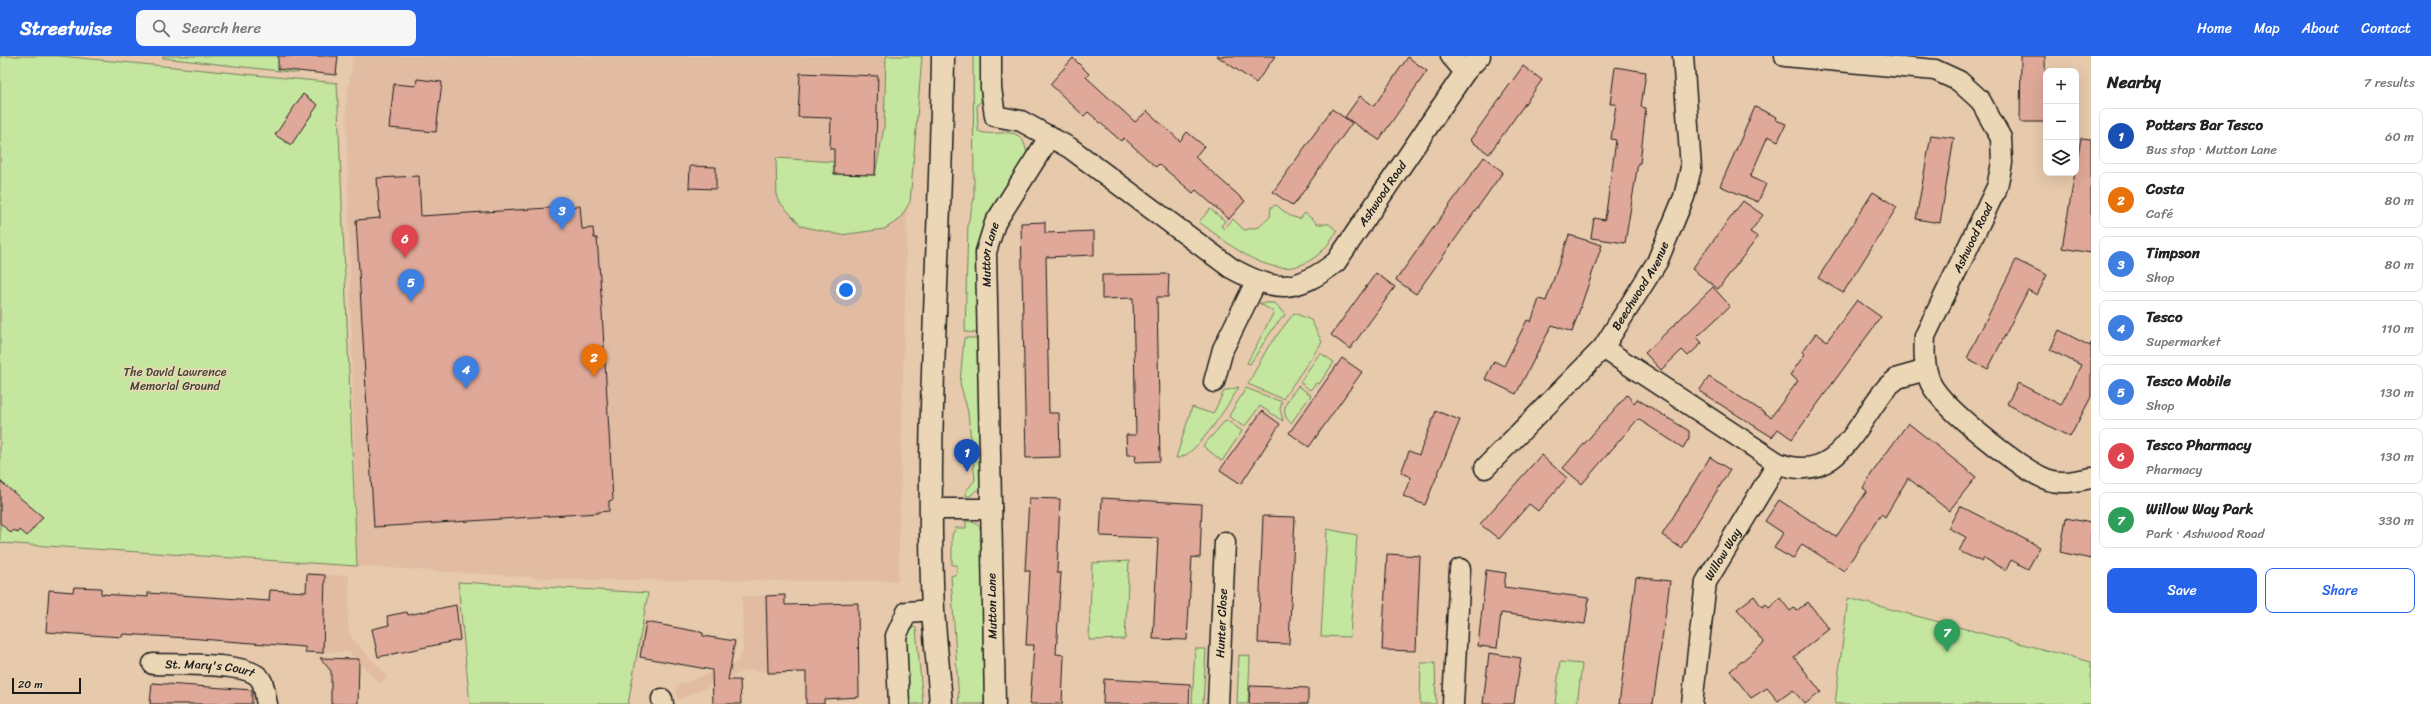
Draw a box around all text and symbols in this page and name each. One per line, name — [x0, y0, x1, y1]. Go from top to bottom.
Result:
search box — [136, 10, 416, 46]
text: Streetwise — [20, 12, 112, 45]
text: Search here — [182, 15, 261, 41]
text: Home — [2197, 16, 2232, 41]
text: Map — [2254, 16, 2280, 41]
text: About — [2302, 16, 2339, 41]
text: Contact — [2361, 16, 2411, 41]
icon: search — [150, 17, 172, 39]
text: Nearby — [2107, 67, 2161, 97]
map controls — [2043, 68, 2079, 176]
button: + — [2043, 68, 2079, 104]
text: 7 results — [2364, 71, 2415, 94]
button: − — [2043, 104, 2079, 140]
text: Potters Bar Tesco — [2146, 112, 2263, 138]
text: 1 — [2118, 125, 2124, 148]
text: 60 m — [2385, 125, 2414, 148]
text: Bus stop · Mutton Lane — [2146, 138, 2277, 161]
button: layers — [2043, 140, 2079, 176]
street label: Ashwood Road — [1352, 156, 1413, 232]
text: Costa — [2146, 176, 2184, 202]
text: 2 — [2117, 189, 2125, 212]
text: 80 m — [2385, 189, 2414, 212]
pin: 3 — [549, 197, 575, 230]
street label: Ashwood Road — [1946, 199, 2000, 278]
text: Café — [2146, 202, 2173, 225]
street label: Mutton Lane — [975, 219, 1006, 287]
pin: 6 — [392, 225, 418, 258]
street label: Beechwood Avenue — [1606, 238, 1675, 335]
text: Timpson — [2146, 240, 2200, 266]
text: 3 — [2117, 253, 2125, 276]
text: 80 m — [2385, 253, 2414, 276]
text: Shop — [2146, 266, 2174, 289]
pin: 5 — [398, 269, 424, 302]
your location — [836, 280, 856, 300]
text: Tesco — [2146, 304, 2183, 330]
text: 4 — [2117, 317, 2125, 340]
text: 110 m — [2381, 317, 2414, 340]
text: Supermarket — [2146, 330, 2221, 353]
pin: 2 — [581, 344, 607, 377]
pin: 4 — [453, 356, 479, 389]
park label: The David Lawrence Memorial Ground — [123, 361, 227, 397]
text: Tesco Mobile — [2146, 368, 2231, 394]
text: 5 — [2117, 381, 2125, 404]
text: 130 m — [2380, 381, 2414, 404]
text: Shop — [2146, 394, 2174, 417]
text: Tesco Pharmacy — [2146, 432, 2251, 458]
pin: 1 — [954, 439, 980, 472]
text: 6 — [2117, 445, 2125, 468]
text: 130 m — [2380, 445, 2414, 468]
text: Pharmacy — [2146, 458, 2202, 481]
text: Willow Way Park — [2146, 496, 2253, 522]
text: 7 — [2117, 509, 2125, 532]
text: 330 m — [2378, 509, 2414, 532]
text: Park · Ashwood Road — [2146, 522, 2264, 545]
street label: Willow Way — [1698, 523, 1748, 585]
button: Save — [2107, 568, 2257, 613]
button: Share — [2265, 568, 2415, 613]
street label: Mutton Lane — [980, 573, 1004, 639]
street label: Hunter Close — [1209, 588, 1234, 658]
pin: 7 — [1934, 619, 1960, 652]
street label: St. Mary's Court — [165, 653, 260, 684]
text: 20 m — [18, 675, 43, 694]
scale bar — [12, 676, 81, 695]

